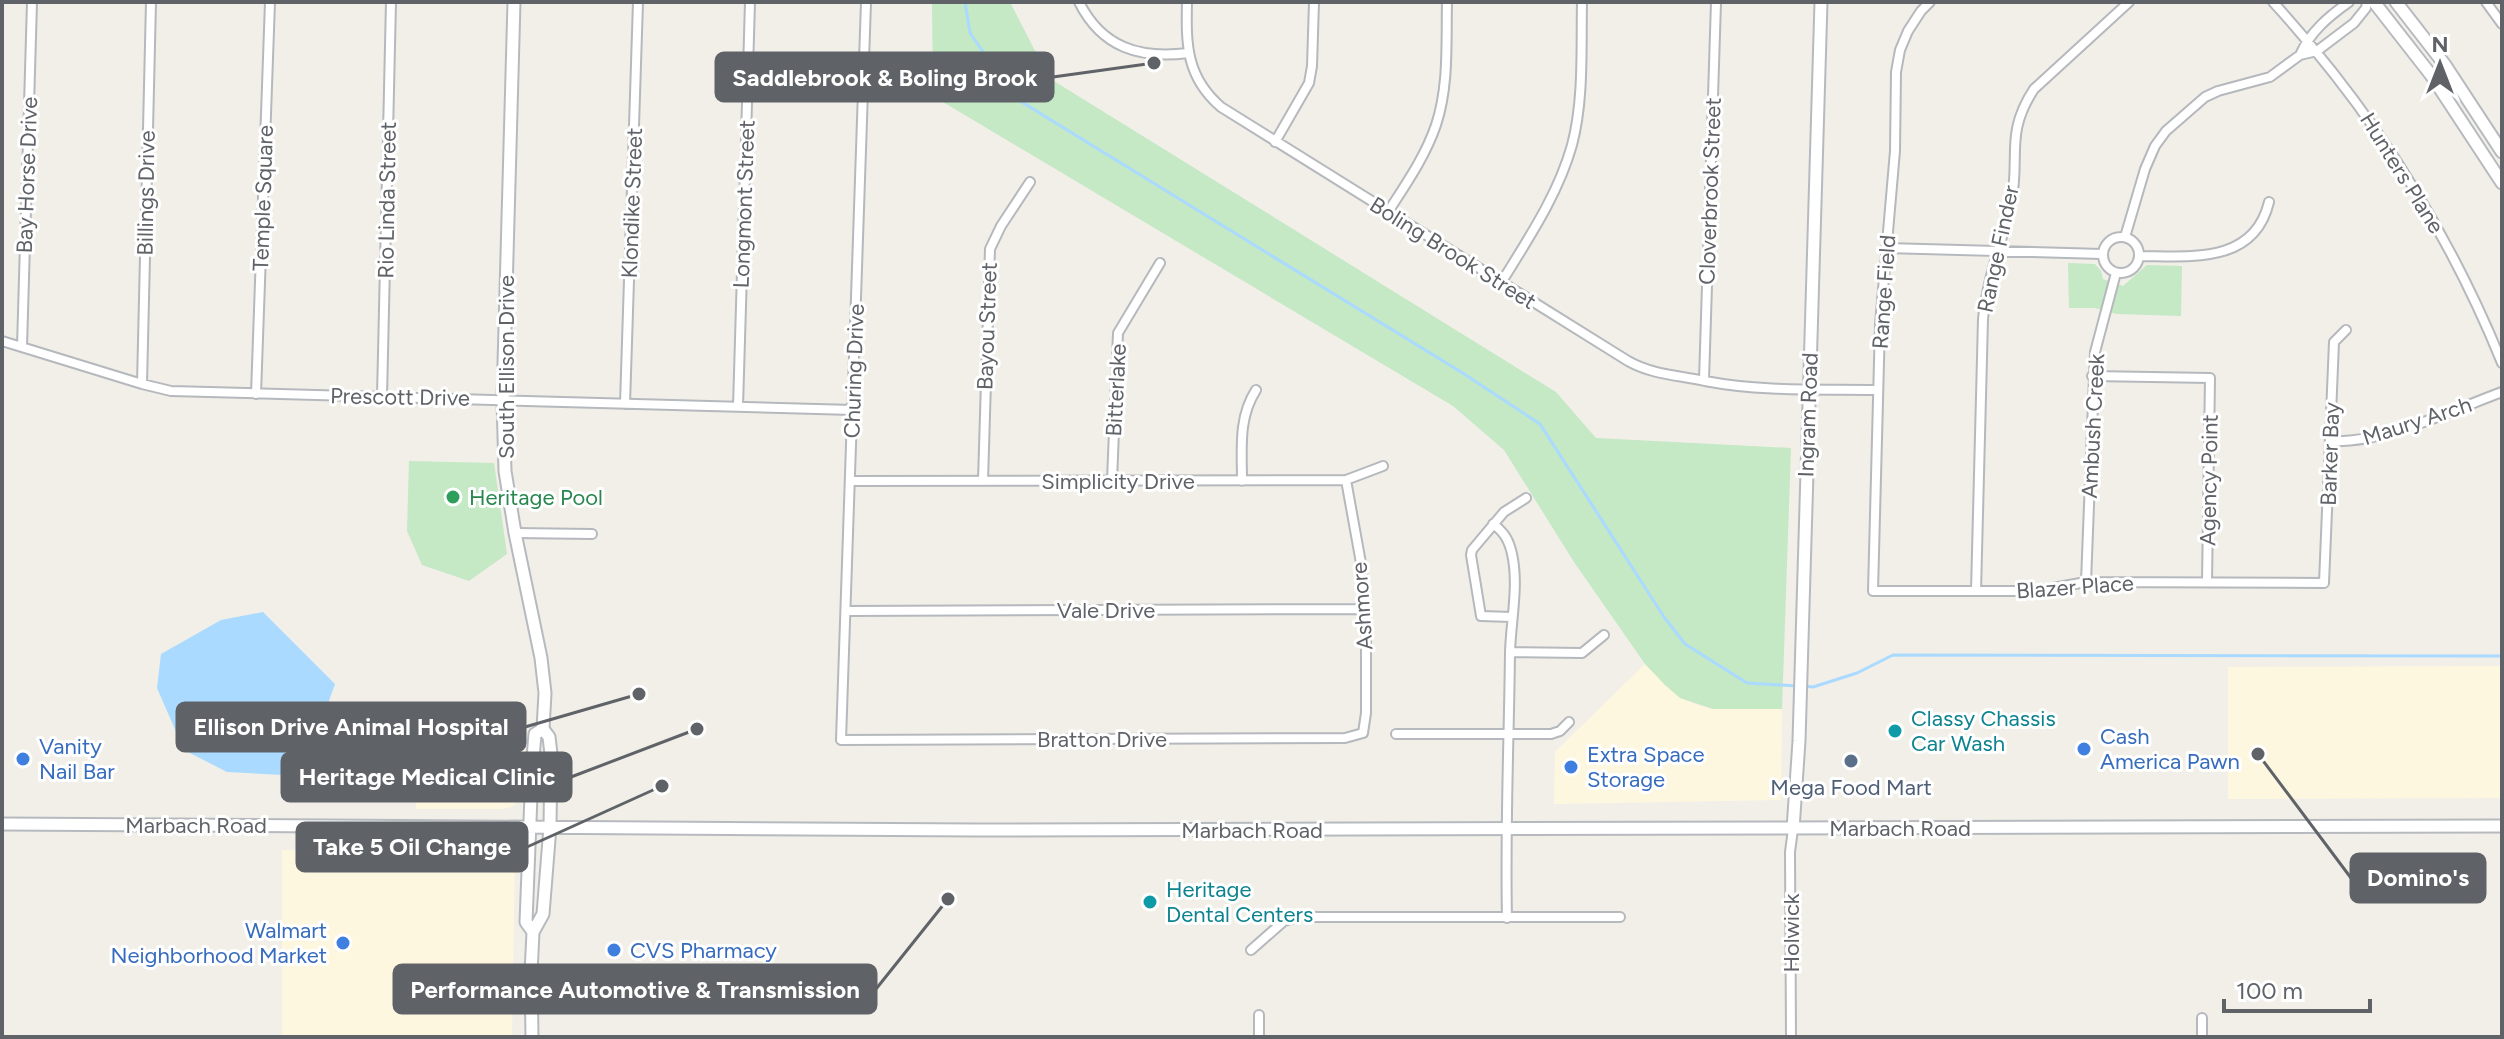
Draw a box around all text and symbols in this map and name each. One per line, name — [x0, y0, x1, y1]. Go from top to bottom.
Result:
north arrow — [2400, 24, 2480, 104]
text: N — [2431, 31, 2449, 58]
callout: Saddlebrook & Boling Brook — [716, 53, 1053, 101]
text: Saddlebrook & Boling Brook — [732, 63, 1038, 92]
street label: Bay Horse Drive — [11, 96, 43, 254]
street label: Cloverbrook Street — [1693, 97, 1727, 285]
street label: Hunters Plane — [2354, 108, 2450, 238]
street label: Longmont Street — [728, 119, 760, 289]
street label: Rio Linda Street — [372, 121, 402, 279]
street label: Temple Square — [247, 125, 279, 271]
street label: Klondike Street — [616, 127, 648, 279]
street label: Billings Drive — [131, 130, 161, 256]
street label: Range Finder — [1971, 182, 2025, 315]
street label: Boling Brook Street — [1365, 191, 1541, 315]
street label: Range Field — [1867, 234, 1901, 350]
street label: Bayou Street — [971, 262, 1003, 390]
street label: South Ellison Drive — [493, 275, 520, 459]
street label: Churing Drive — [838, 303, 870, 439]
street label: Bitterlake — [1100, 343, 1132, 437]
street label: Ingram Road — [1792, 352, 1824, 478]
street label: Ambush Creek — [2076, 353, 2110, 499]
street label: Prescott Drive — [330, 382, 470, 412]
street label: Maury Arch — [2359, 391, 2475, 451]
street label: Barker Bay — [2315, 401, 2345, 506]
street label: Agency Point — [2194, 414, 2224, 546]
street label: Simplicity Drive — [1041, 468, 1195, 495]
place label: Heritage Pool — [469, 484, 603, 511]
marker: Heritage Pool — [444, 488, 462, 506]
street label: Ashmore — [1345, 561, 1379, 651]
street label: Blazer Place — [2015, 569, 2135, 605]
street label: Vale Drive — [1057, 597, 1155, 624]
callout: Ellison Drive Animal Hospital — [177, 703, 525, 751]
place label: Classy Chassis Car Wash — [1911, 705, 2056, 757]
text: Ellison Drive Animal Hospital — [193, 712, 509, 741]
marker: Classy Chassis Car Wash — [1886, 722, 1904, 740]
place label: Cash America Pawn — [2100, 723, 2240, 775]
street label: Bratton Drive — [1037, 726, 1167, 753]
place label: Vanity Nail Bar — [39, 733, 115, 785]
marker: Cash America Pawn — [2075, 740, 2093, 758]
place label: Extra Space Storage — [1587, 741, 1705, 793]
marker: Vanity Nail Bar — [14, 750, 32, 768]
marker: Mega Food Mart — [1842, 752, 1860, 770]
callout: Heritage Medical Clinic — [282, 753, 571, 801]
marker: Extra Space Storage — [1562, 758, 1580, 776]
text: Heritage Medical Clinic — [299, 762, 555, 791]
place label: Mega Food Mart — [1770, 774, 1932, 801]
street label: Marbach Road — [125, 812, 267, 839]
street label: Marbach Road — [1829, 815, 1971, 842]
street label: Marbach Road — [1181, 817, 1323, 844]
callout: Take 5 Oil Change — [297, 823, 527, 871]
text: Take 5 Oil Change — [313, 832, 511, 861]
callout: Domino's — [2351, 854, 2485, 902]
text: Domino's — [2367, 863, 2469, 892]
place label: Heritage Dental Centers — [1166, 876, 1313, 928]
marker: Heritage Dental Centers — [1141, 893, 1159, 911]
street label: Holwick — [1778, 893, 1805, 973]
place label: Walmart Neighborhood Market — [110, 917, 327, 969]
marker: Walmart Neighborhood Market — [334, 934, 352, 952]
place label: CVS Pharmacy — [630, 937, 777, 964]
marker: CVS Pharmacy — [605, 941, 623, 959]
scale bar — [2224, 963, 2370, 1013]
callout: Performance Automotive & Transmission — [394, 965, 876, 1013]
text: Performance Automotive & Transmission — [410, 975, 860, 1004]
text: 100 m — [2236, 976, 2303, 1005]

